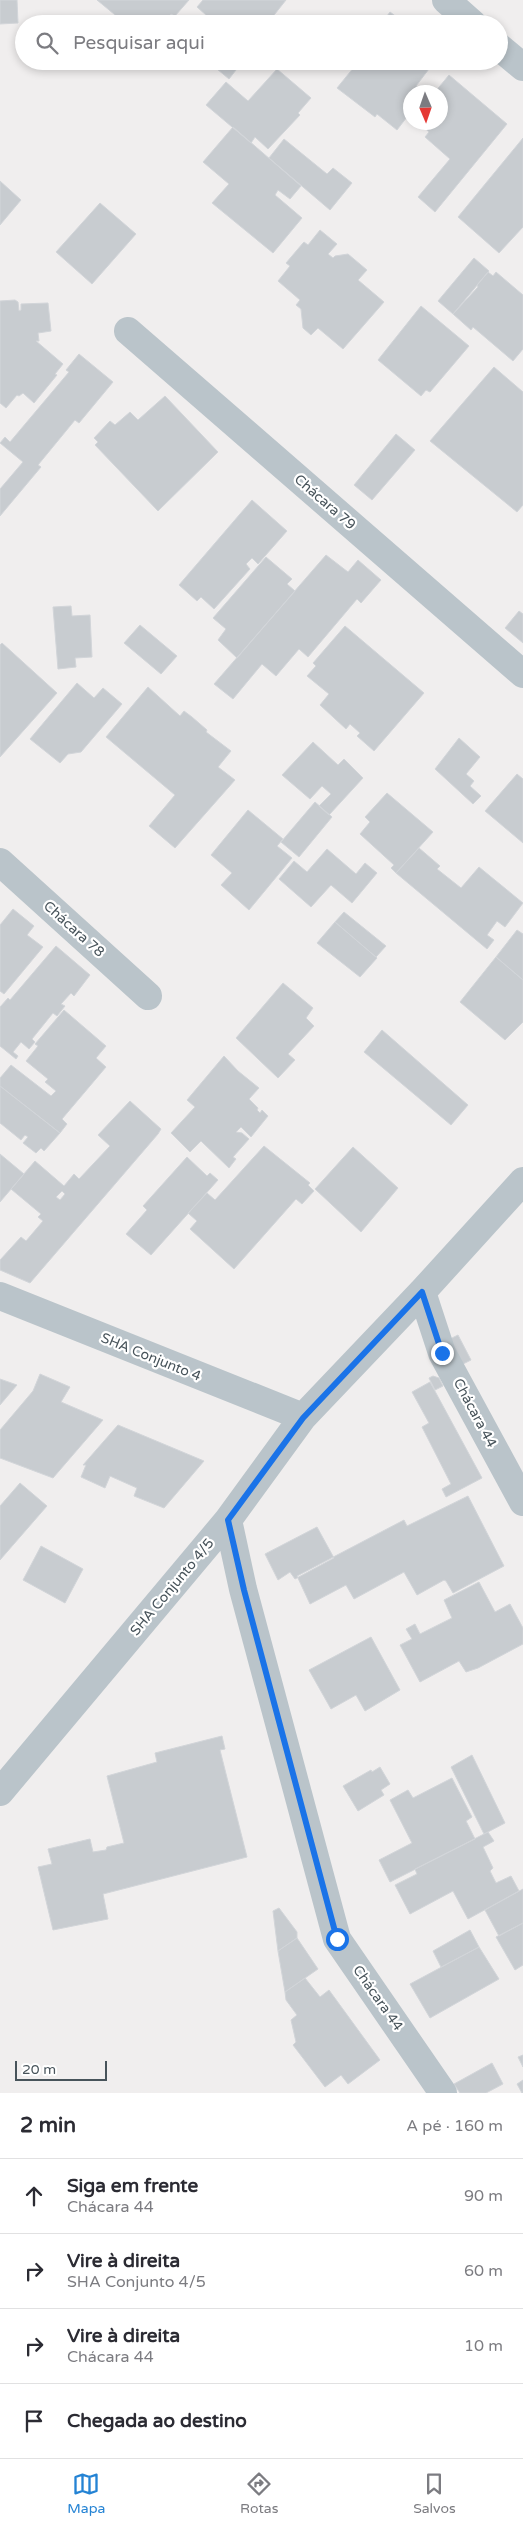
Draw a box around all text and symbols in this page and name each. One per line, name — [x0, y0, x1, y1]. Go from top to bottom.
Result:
search box — [15, 15, 508, 70]
icon: search — [33, 29, 61, 57]
text: Pesquisar aqui — [73, 32, 205, 54]
north arrow — [403, 85, 448, 130]
street label: Chácara 79 — [291, 471, 359, 533]
street label: Chácara 78 — [40, 897, 108, 961]
street label: SHA Conjunto 4 — [98, 1329, 204, 1385]
route end — [431, 1342, 454, 1365]
street label: Chácara 44 — [450, 1375, 500, 1451]
street label: SHA Conjunto 4/5 — [126, 1535, 218, 1639]
route start — [326, 1928, 349, 1951]
street label: Chácara 44 — [349, 1962, 407, 2034]
scale bar — [15, 2058, 108, 2081]
text: 20 m — [22, 2061, 56, 2078]
text: 2 min — [20, 2113, 76, 2138]
text: A pé · 160 m — [406, 2116, 503, 2136]
text: Siga em frente — [67, 2175, 198, 2197]
icon: ahead — [20, 2182, 48, 2210]
text: 90 m — [464, 2186, 503, 2206]
text: Chácara 44 — [67, 2197, 154, 2217]
text: Vire à direita — [67, 2250, 180, 2272]
icon: right — [20, 2257, 48, 2285]
text: 60 m — [464, 2261, 503, 2281]
text: SHA Conjunto 4/5 — [67, 2272, 206, 2292]
text: Vire à direita — [67, 2325, 180, 2347]
icon: right — [20, 2332, 48, 2360]
text: 10 m — [464, 2336, 503, 2356]
text: Chácara 44 — [67, 2347, 154, 2367]
icon: arrive — [20, 2407, 48, 2435]
text: Chegada ao destino — [67, 2410, 247, 2432]
tab: Mapa — [67, 2470, 105, 2517]
tab: Rotas — [240, 2470, 278, 2517]
tab: Salvos — [413, 2470, 456, 2517]

